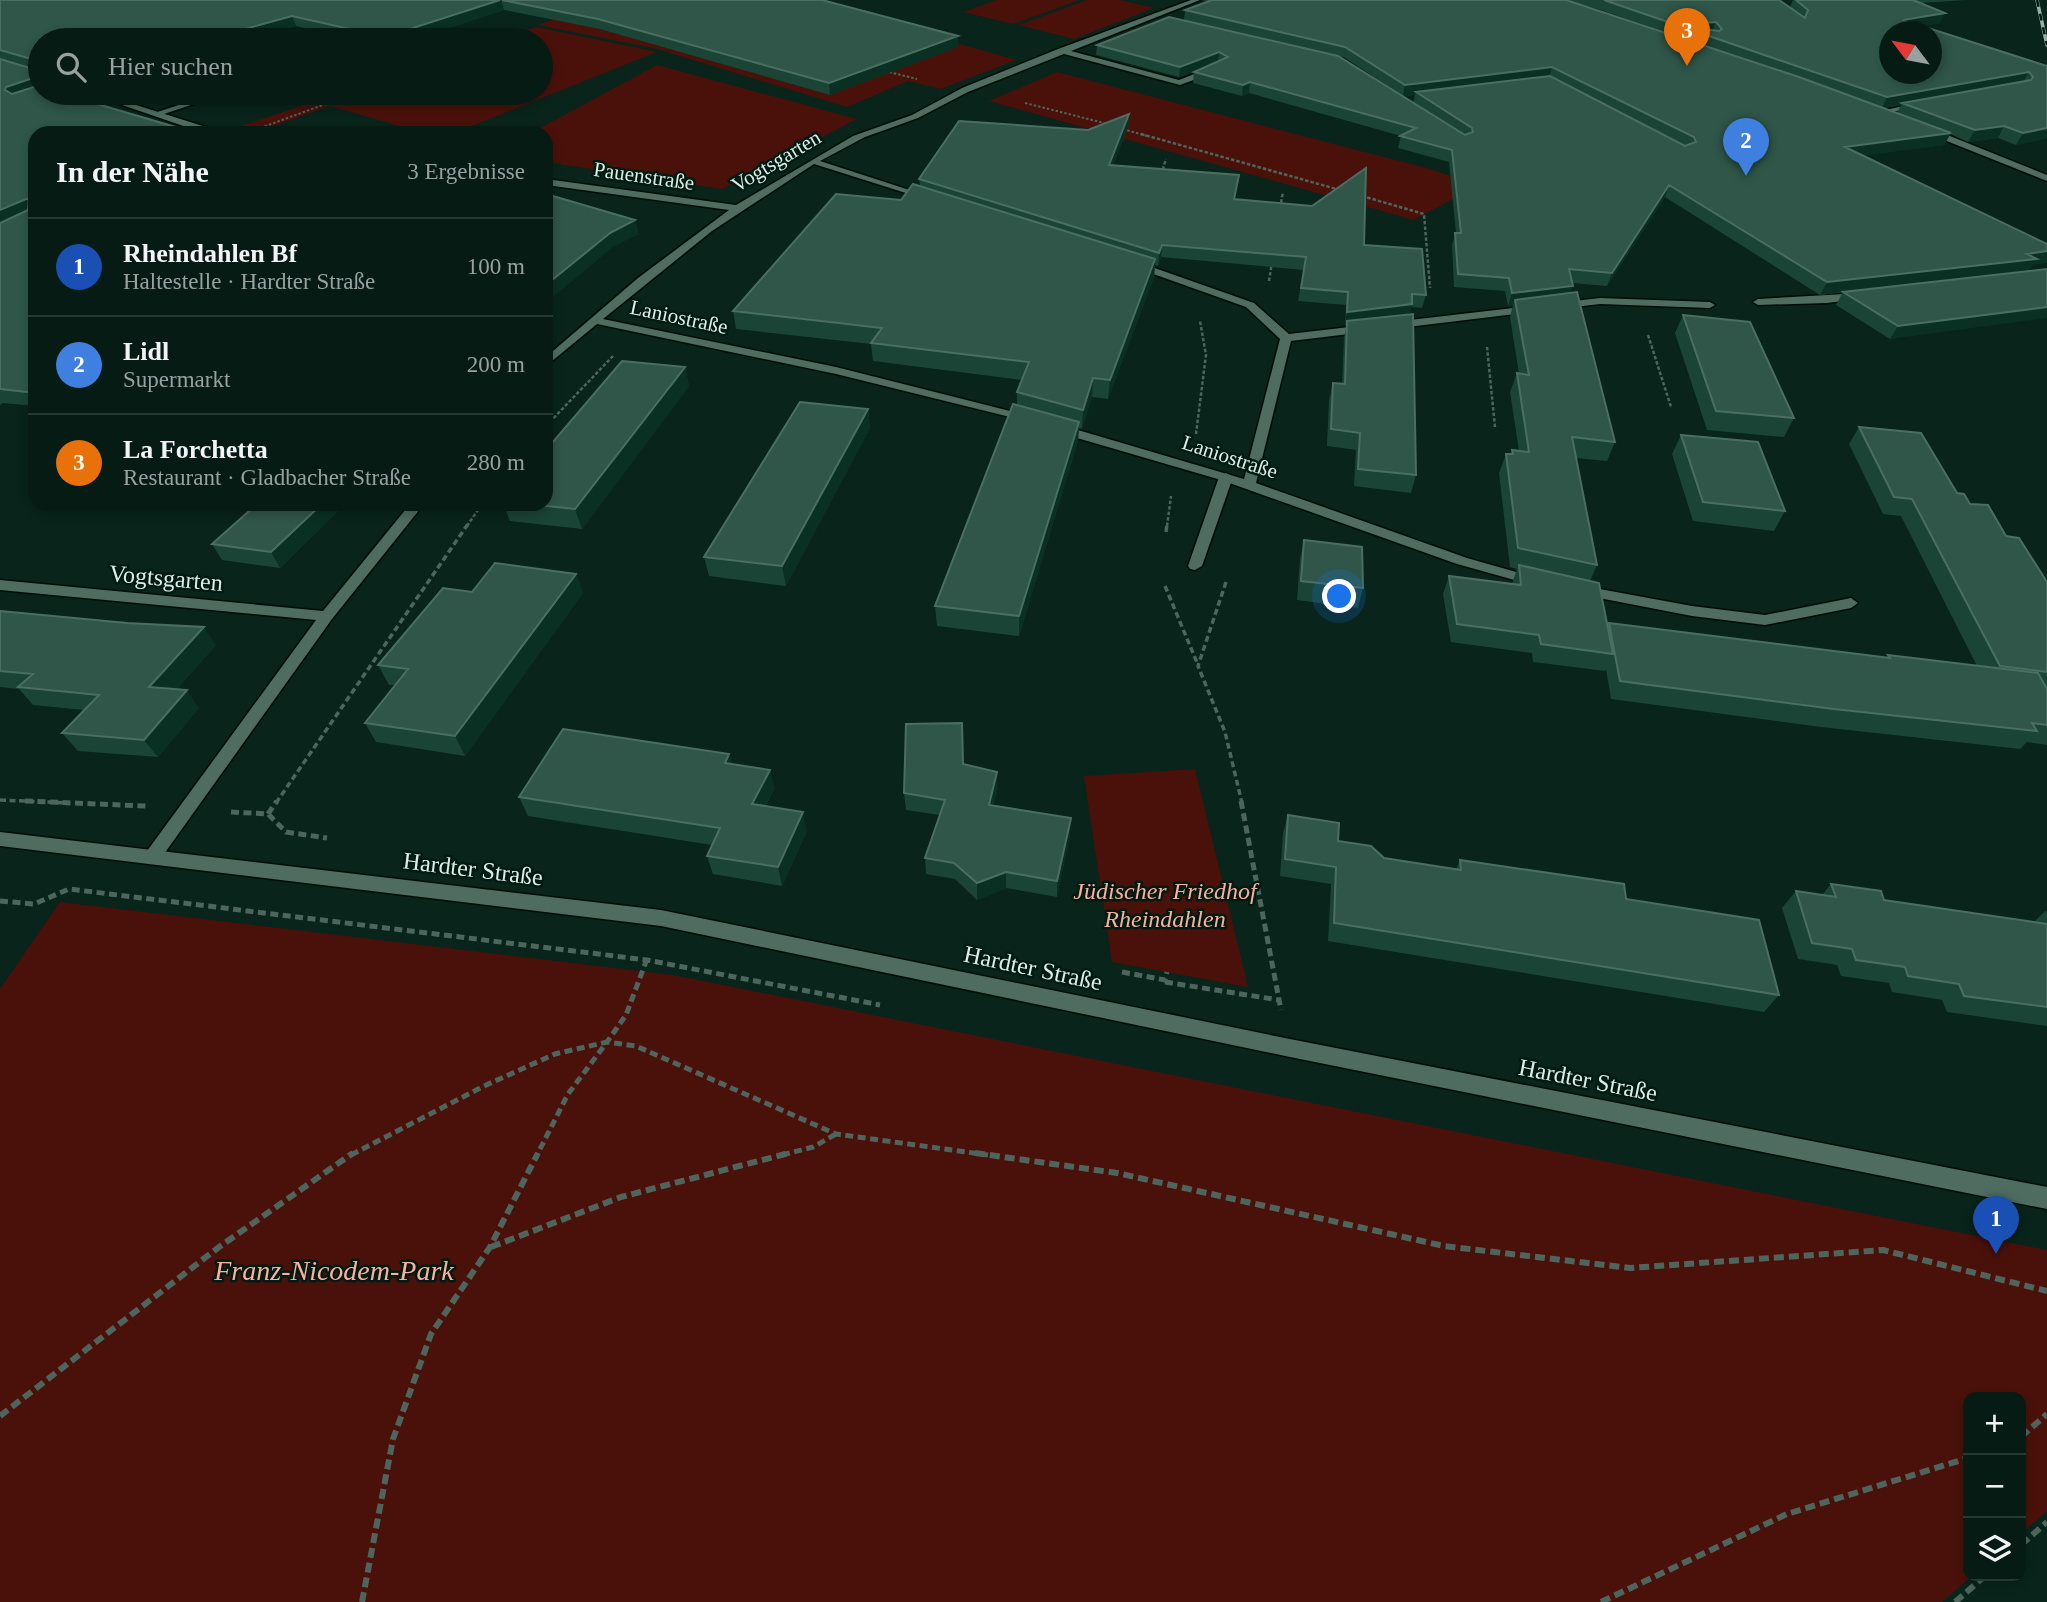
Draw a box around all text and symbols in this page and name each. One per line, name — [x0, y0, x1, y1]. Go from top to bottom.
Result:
pin: 3 — [1664, 8, 1710, 66]
north arrow — [1879, 21, 1942, 84]
search box — [28, 28, 553, 105]
icon: search — [52, 48, 90, 86]
text: Hier suchen — [108, 52, 233, 81]
pin: 2 — [1723, 118, 1769, 176]
street label: Vogtsgarten — [727, 125, 825, 197]
text: In der Nähe — [56, 155, 209, 188]
street label: Pauenstraße — [592, 157, 696, 195]
text: 3 Ergebnisse — [407, 159, 525, 184]
text: Rheindahlen Bf — [123, 239, 297, 268]
text: 1 — [73, 254, 85, 279]
text: 100 m — [467, 254, 525, 279]
text: Haltestelle · Hardter Straße — [123, 269, 375, 294]
street label: Laniostraße — [628, 295, 730, 339]
text: Lidl — [123, 337, 169, 366]
text: 2 — [73, 352, 85, 377]
text: 200 m — [467, 352, 525, 377]
text: Supermarkt — [123, 367, 230, 392]
street label: Laniostraße — [1179, 430, 1281, 484]
text: La Forchetta — [123, 435, 268, 464]
text: 3 — [73, 450, 85, 475]
text: 280 m — [467, 450, 525, 475]
text: Restaurant · Gladbacher Straße — [123, 465, 411, 490]
street label: Vogtsgarten — [108, 560, 224, 596]
your location — [1322, 579, 1356, 613]
street label: Hardter Straße — [402, 848, 544, 890]
park label: Jüdischer Friedhof Rheindahlen — [1073, 878, 1260, 932]
street label: Hardter Straße — [962, 941, 1104, 995]
street label: Hardter Straße — [1517, 1054, 1659, 1106]
pin: 1 — [1973, 1196, 2019, 1254]
park label: Franz-Nicodem-Park — [213, 1255, 454, 1286]
map controls — [1963, 1392, 2026, 1581]
button: + — [1963, 1392, 2026, 1455]
button: − — [1963, 1455, 2026, 1518]
button: layers — [1963, 1518, 2026, 1581]

